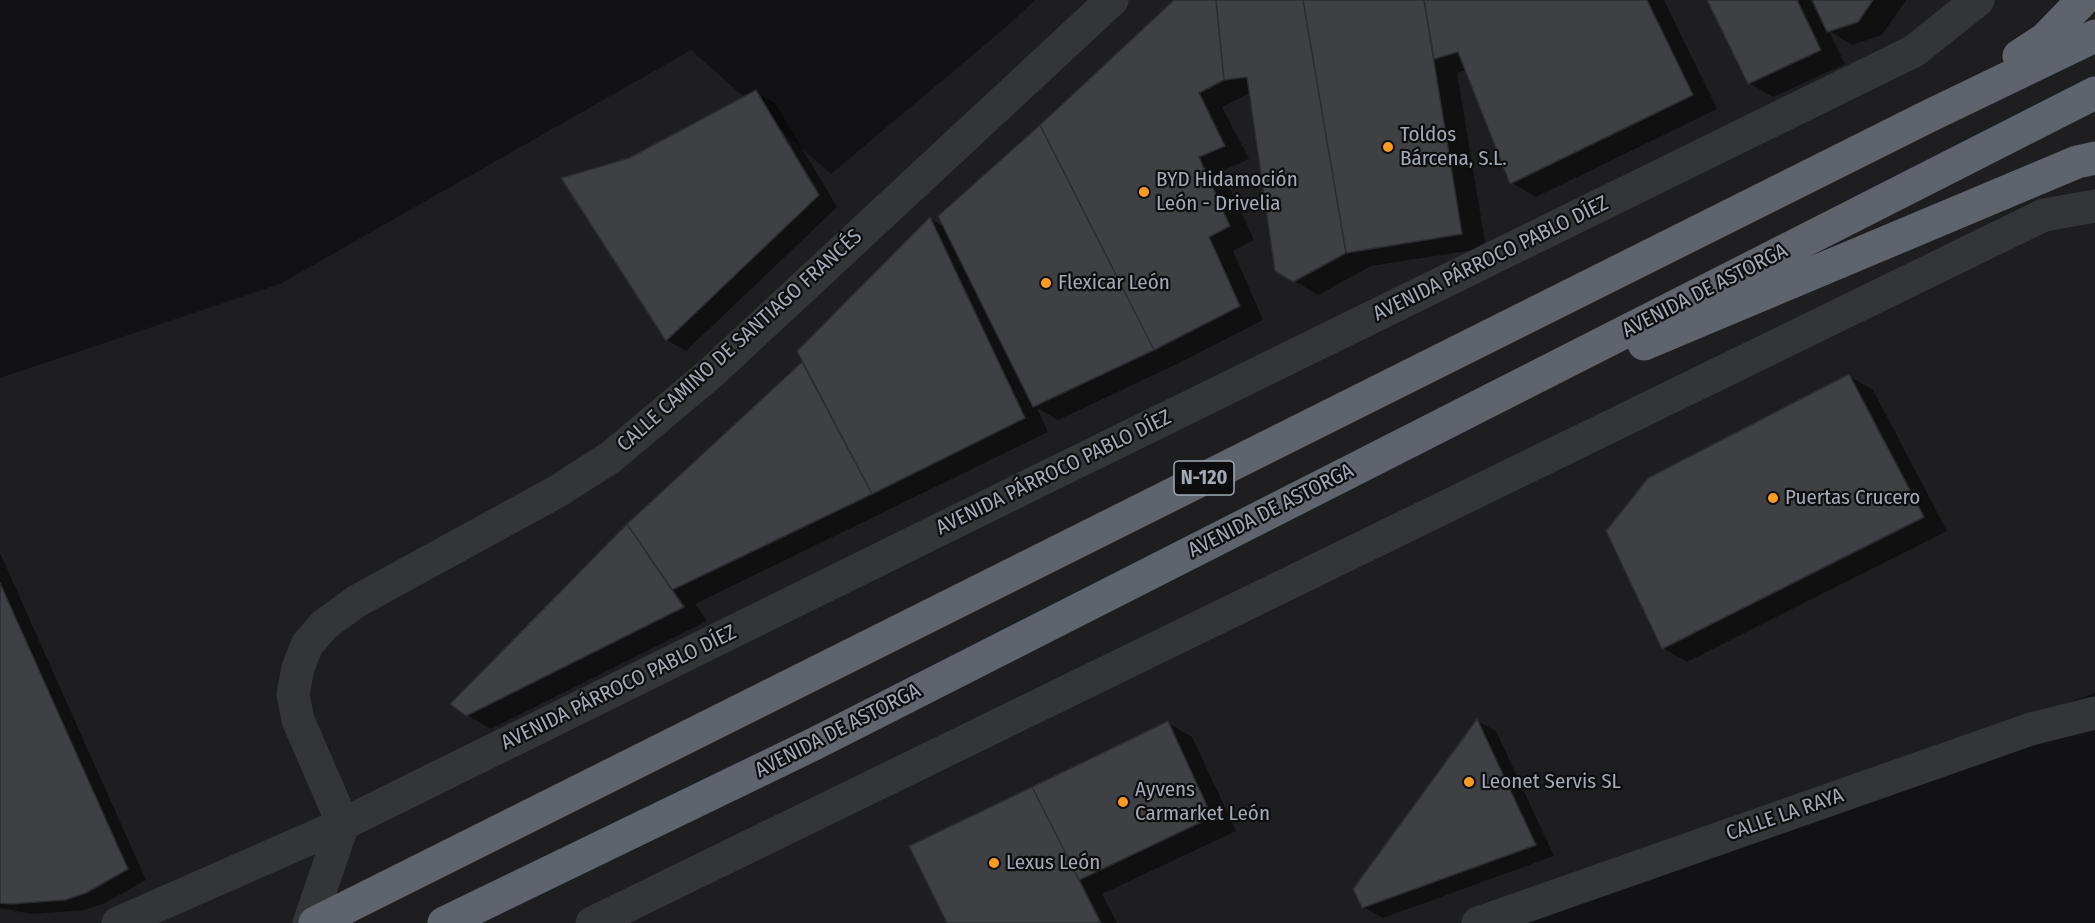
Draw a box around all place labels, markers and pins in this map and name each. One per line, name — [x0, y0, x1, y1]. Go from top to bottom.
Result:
place label: Toldos Bárcena, S.L. — [1400, 122, 1507, 172]
marker: Toldos Bárcena, S.L. — [1381, 140, 1395, 154]
place label: BYD Hidamoción León - Drivelia — [1156, 167, 1298, 217]
marker: BYD Hidamoción León - Drivelia — [1137, 185, 1151, 199]
place label: Flexicar León — [1058, 270, 1170, 296]
marker: Flexicar León — [1039, 276, 1053, 290]
place label: Puertas Crucero — [1785, 485, 1920, 511]
marker: Puertas Crucero — [1766, 491, 1780, 505]
place label: Leonet Servis SL — [1481, 769, 1621, 795]
marker: Leonet Servis SL — [1462, 775, 1476, 789]
place label: Ayvens Carmarket León — [1135, 777, 1270, 827]
marker: Ayvens Carmarket León — [1116, 795, 1130, 809]
place label: Lexus León — [1006, 850, 1100, 876]
marker: Lexus León — [987, 856, 1001, 870]

